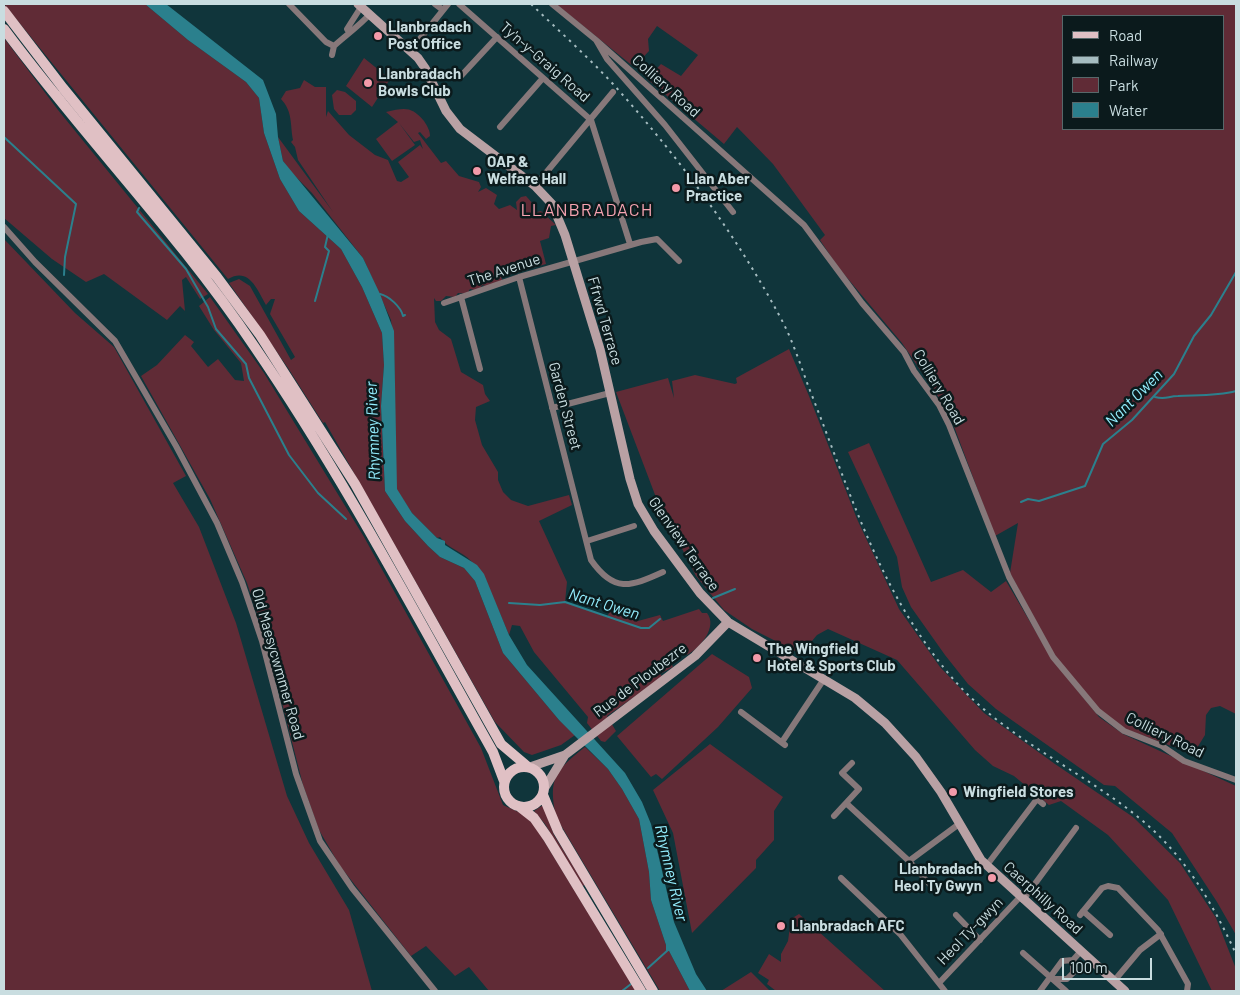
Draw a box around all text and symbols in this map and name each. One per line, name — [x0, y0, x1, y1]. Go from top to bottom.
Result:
legend — [1062, 15, 1225, 130]
place label: Llanbradach Post Office — [388, 18, 471, 53]
street label: Ty'n-y-Graig Road — [496, 18, 594, 106]
text: Road — [1109, 26, 1142, 44]
marker: Llanbradach Post Office — [372, 30, 384, 42]
street label: Colliery Road — [628, 51, 704, 121]
text: Railway — [1109, 51, 1158, 69]
place label: Llanbradach Bowls Club — [378, 65, 461, 100]
text: Park — [1109, 76, 1138, 94]
marker: Llanbradach Bowls Club — [362, 77, 374, 89]
text: Water — [1109, 101, 1148, 119]
place label: OAP & Welfare Hall — [487, 153, 566, 188]
marker: OAP & Welfare Hall — [471, 165, 483, 177]
place label: Llan Aber Practice — [686, 170, 750, 205]
marker: Llan Aber Practice — [670, 182, 682, 194]
district label: LLANBRADACH — [519, 199, 655, 221]
street label: The Avenue — [465, 250, 543, 290]
street label: Ffrwd Terrace — [584, 275, 626, 367]
street label: Colliery Road — [909, 346, 969, 428]
street label: Garden Street — [545, 360, 585, 452]
water label: Nant Owen — [1101, 365, 1167, 431]
water label: Rhymney River — [362, 381, 384, 481]
street label: Glenview Terrace — [645, 493, 723, 595]
water label: Nant Owen — [566, 584, 642, 624]
street label: Old Maesycwmmer Road — [248, 586, 308, 742]
street label: Rue de Ploubezre — [590, 639, 690, 721]
place label: The Wingfield Hotel & Sports Club — [767, 640, 896, 675]
marker: The Wingfield Hotel & Sports Club — [751, 652, 763, 664]
street label: Colliery Road — [1123, 708, 1207, 762]
place label: Wingfield Stores — [963, 783, 1074, 801]
marker: Wingfield Stores — [947, 786, 959, 798]
water label: Rhymney River — [651, 823, 691, 923]
street label: Caerphilly Road — [1000, 858, 1086, 938]
place label: Llanbradach Heol Ty Gwyn — [894, 860, 982, 895]
marker: Llanbradach Heol Ty Gwyn — [986, 872, 998, 884]
street label: Heol Ty-gwyn — [933, 894, 1007, 968]
place label: Llanbradach AFC — [791, 917, 905, 935]
marker: Llanbradach AFC — [775, 920, 787, 932]
scale bar — [1065, 948, 1155, 980]
text: 100 m — [1070, 958, 1108, 976]

